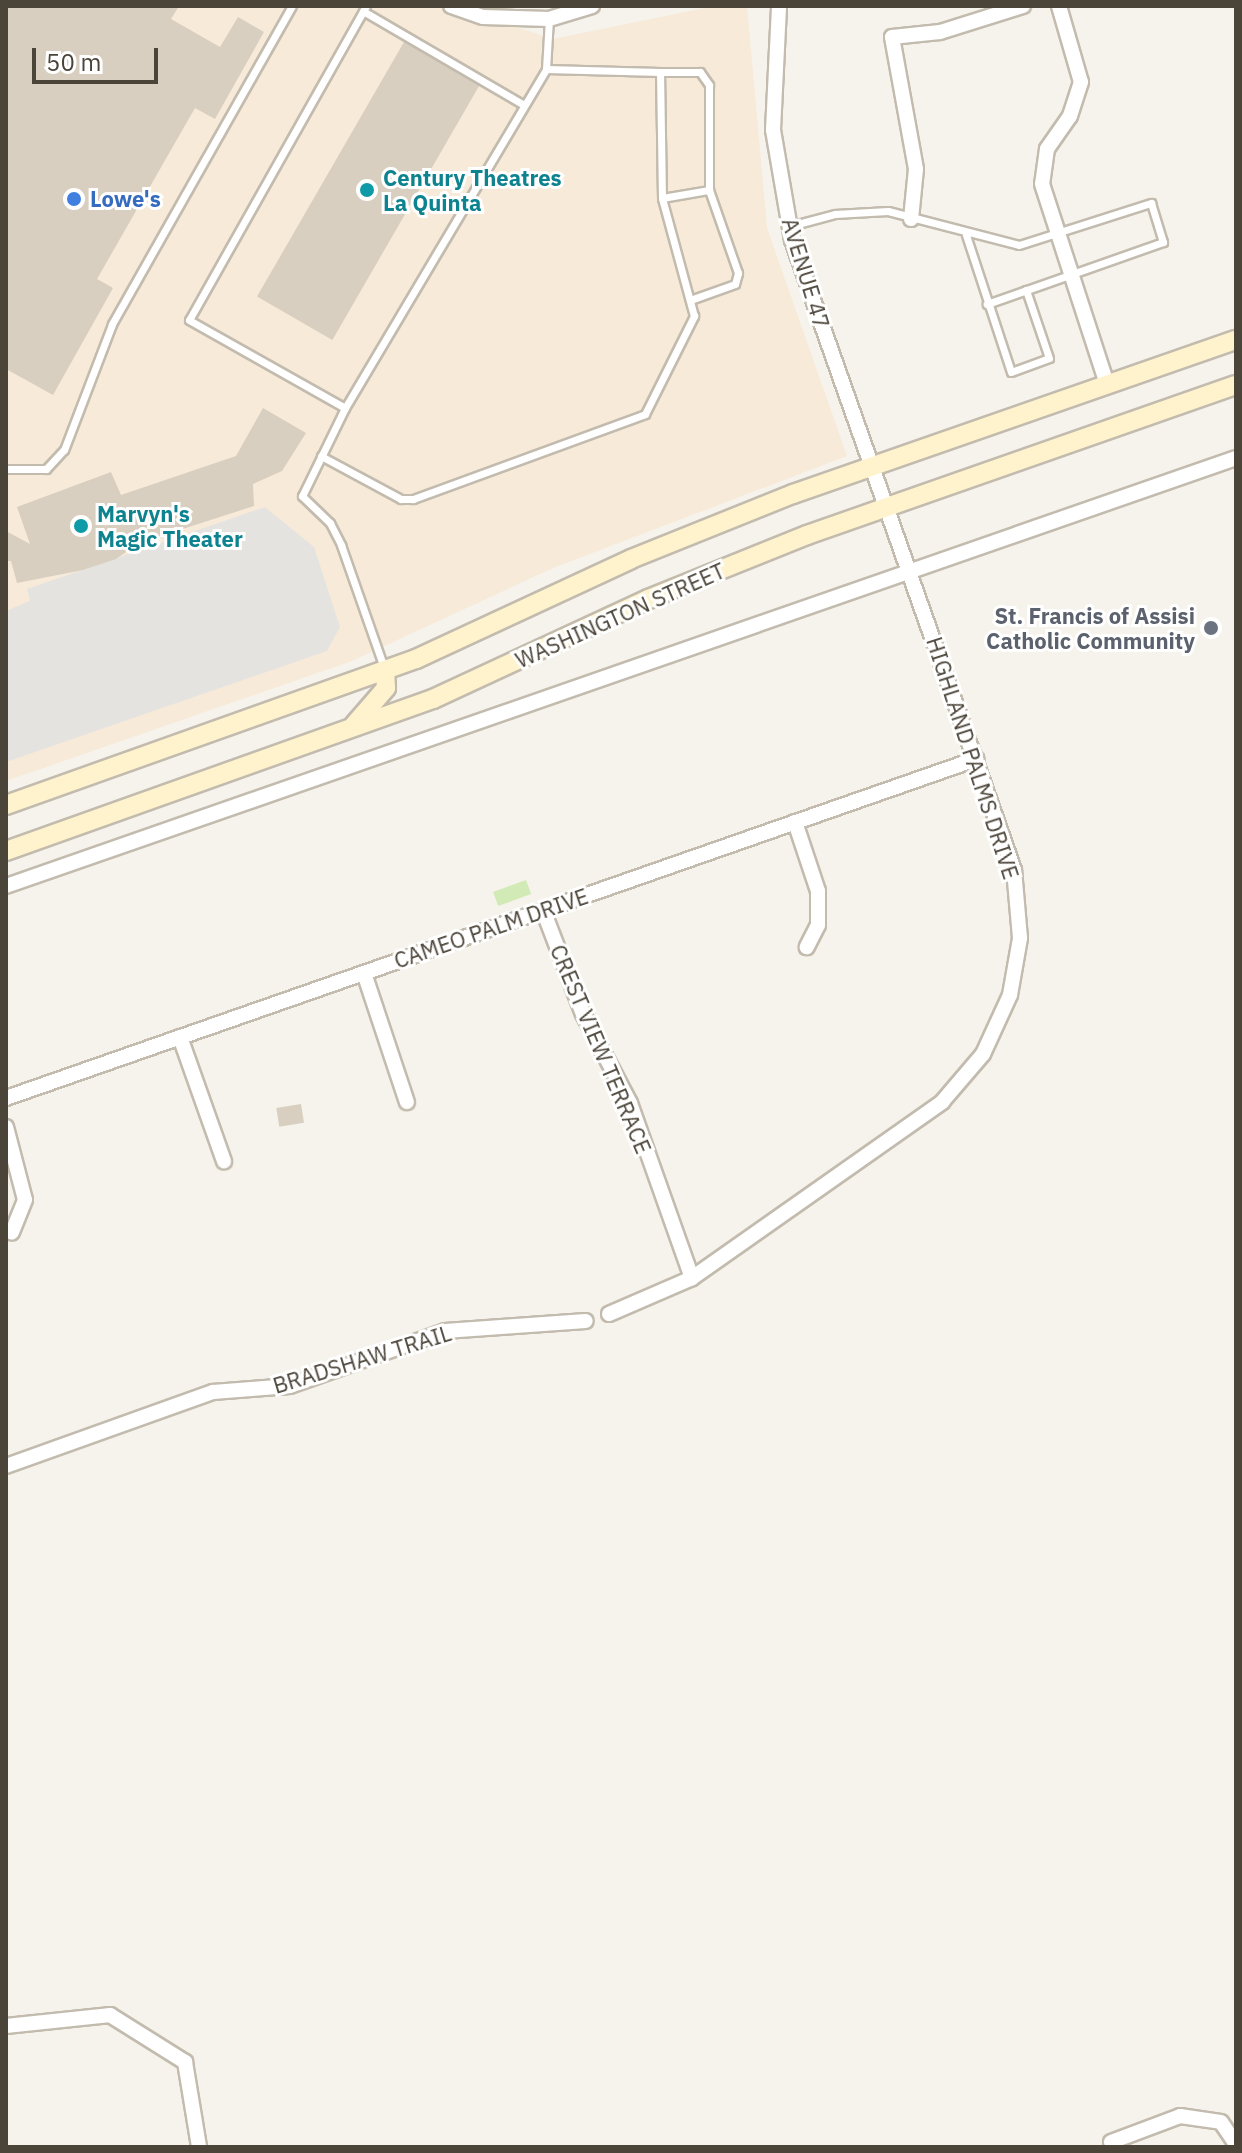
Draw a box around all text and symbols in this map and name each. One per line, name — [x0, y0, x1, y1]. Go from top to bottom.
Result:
scale bar — [36, 32, 162, 82]
text: 50 m — [46, 46, 101, 78]
place label: Century Theatres La Quinta — [383, 164, 562, 216]
marker: Century Theatres La Quinta — [358, 181, 376, 199]
place label: Lowe's — [90, 186, 161, 212]
marker: Lowe's — [65, 190, 83, 208]
street label: AVENUE 47 — [777, 214, 835, 332]
place label: Marvyn's Magic Theater — [97, 500, 243, 552]
marker: Marvyn's Magic Theater — [72, 517, 90, 535]
street label: WASHINGTON STREET — [511, 557, 729, 673]
place label: St. Francis of Assisi Catholic Community — [986, 602, 1195, 654]
marker: St. Francis of Assisi Catholic Community — [1202, 619, 1220, 637]
street label: HIGHLAND PALMS DRIVE — [921, 633, 1025, 883]
street label: CAMEO PALM DRIVE — [390, 882, 592, 974]
street label: CREST VIEW TERRACE — [545, 941, 657, 1157]
street label: BRADSHAW TRAIL — [270, 1319, 454, 1399]

